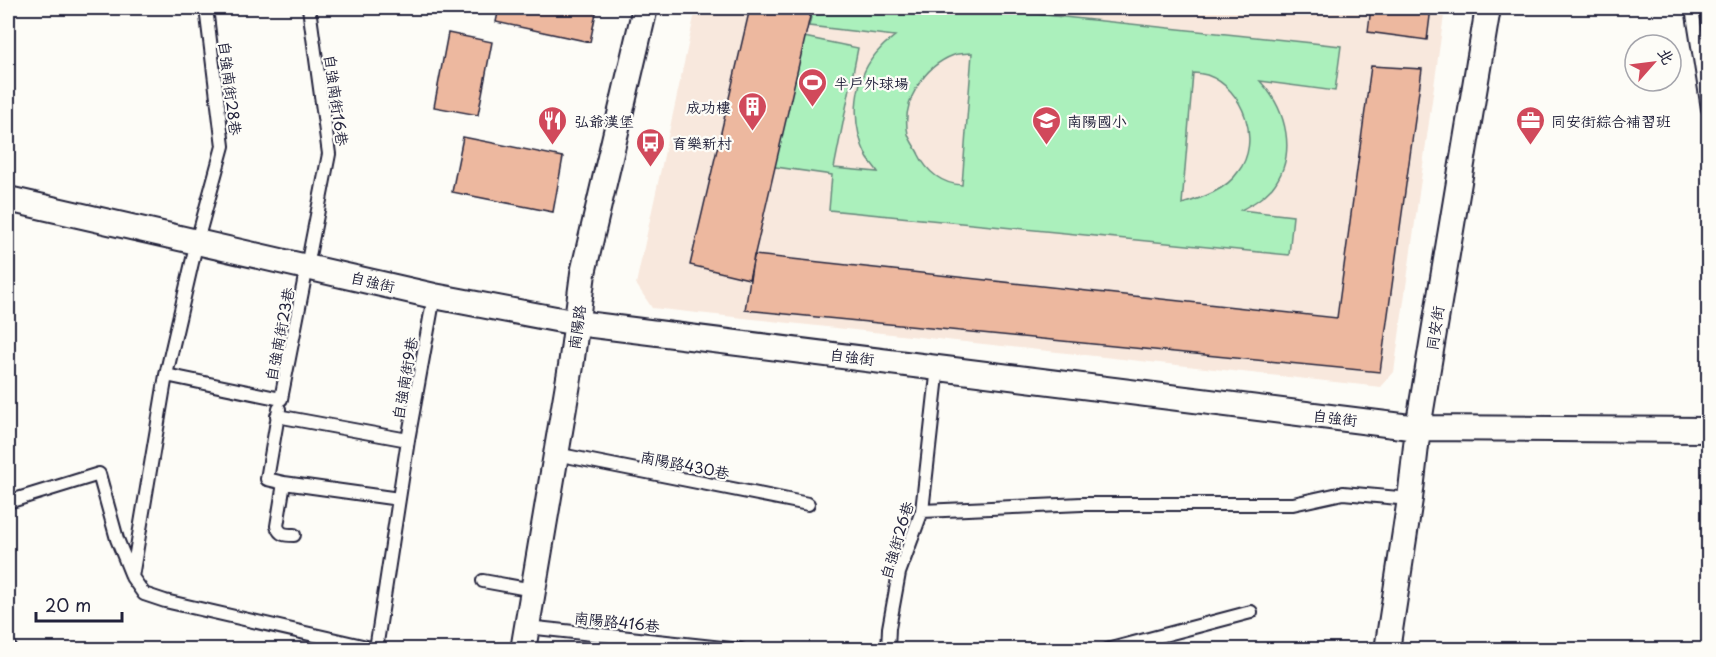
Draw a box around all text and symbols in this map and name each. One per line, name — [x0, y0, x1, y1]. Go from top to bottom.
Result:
north arrow — [1623, 33, 1683, 93]
street label: 自強南街28巷 — [214, 39, 248, 137]
text: 北 — [1653, 43, 1681, 68]
street label: 自強南街16巷 — [319, 53, 355, 147]
sports icon: 半戶外球場 — [797, 66, 829, 108]
place label: 半戶外球場 — [834, 71, 909, 94]
building icon: 成功樓 — [736, 90, 768, 132]
place label: 成功樓 — [686, 95, 731, 118]
restaurant icon: 弘爺漢堡 — [537, 104, 569, 146]
school or university icon: 南陽國小 — [1030, 104, 1062, 146]
office icon: 同安街綜合補習班 — [1514, 104, 1546, 146]
place label: 弘爺漢堡 — [574, 109, 634, 132]
place label: 南陽國小 — [1067, 109, 1127, 132]
place label: 同安街綜合補習班 — [1551, 109, 1671, 132]
bus stop icon: 育樂新村 — [635, 126, 667, 168]
place label: 育樂新村 — [672, 131, 732, 154]
street label: 自強街 — [348, 265, 398, 297]
street label: 自強南街23巷 — [259, 285, 299, 383]
street label: 南陽路 — [561, 303, 591, 351]
street label: 同安街 — [1419, 304, 1449, 352]
street label: 自強南街9巷 — [385, 335, 423, 421]
street label: 自強街 — [828, 342, 876, 370]
street label: 自強街 — [1311, 403, 1359, 431]
street label: 南陽路430巷 — [638, 444, 732, 484]
street label: 自強街26巷 — [873, 498, 919, 582]
scale bar — [36, 585, 122, 623]
text: 20 m — [45, 591, 91, 618]
street label: 南陽路416巷 — [573, 605, 661, 637]

